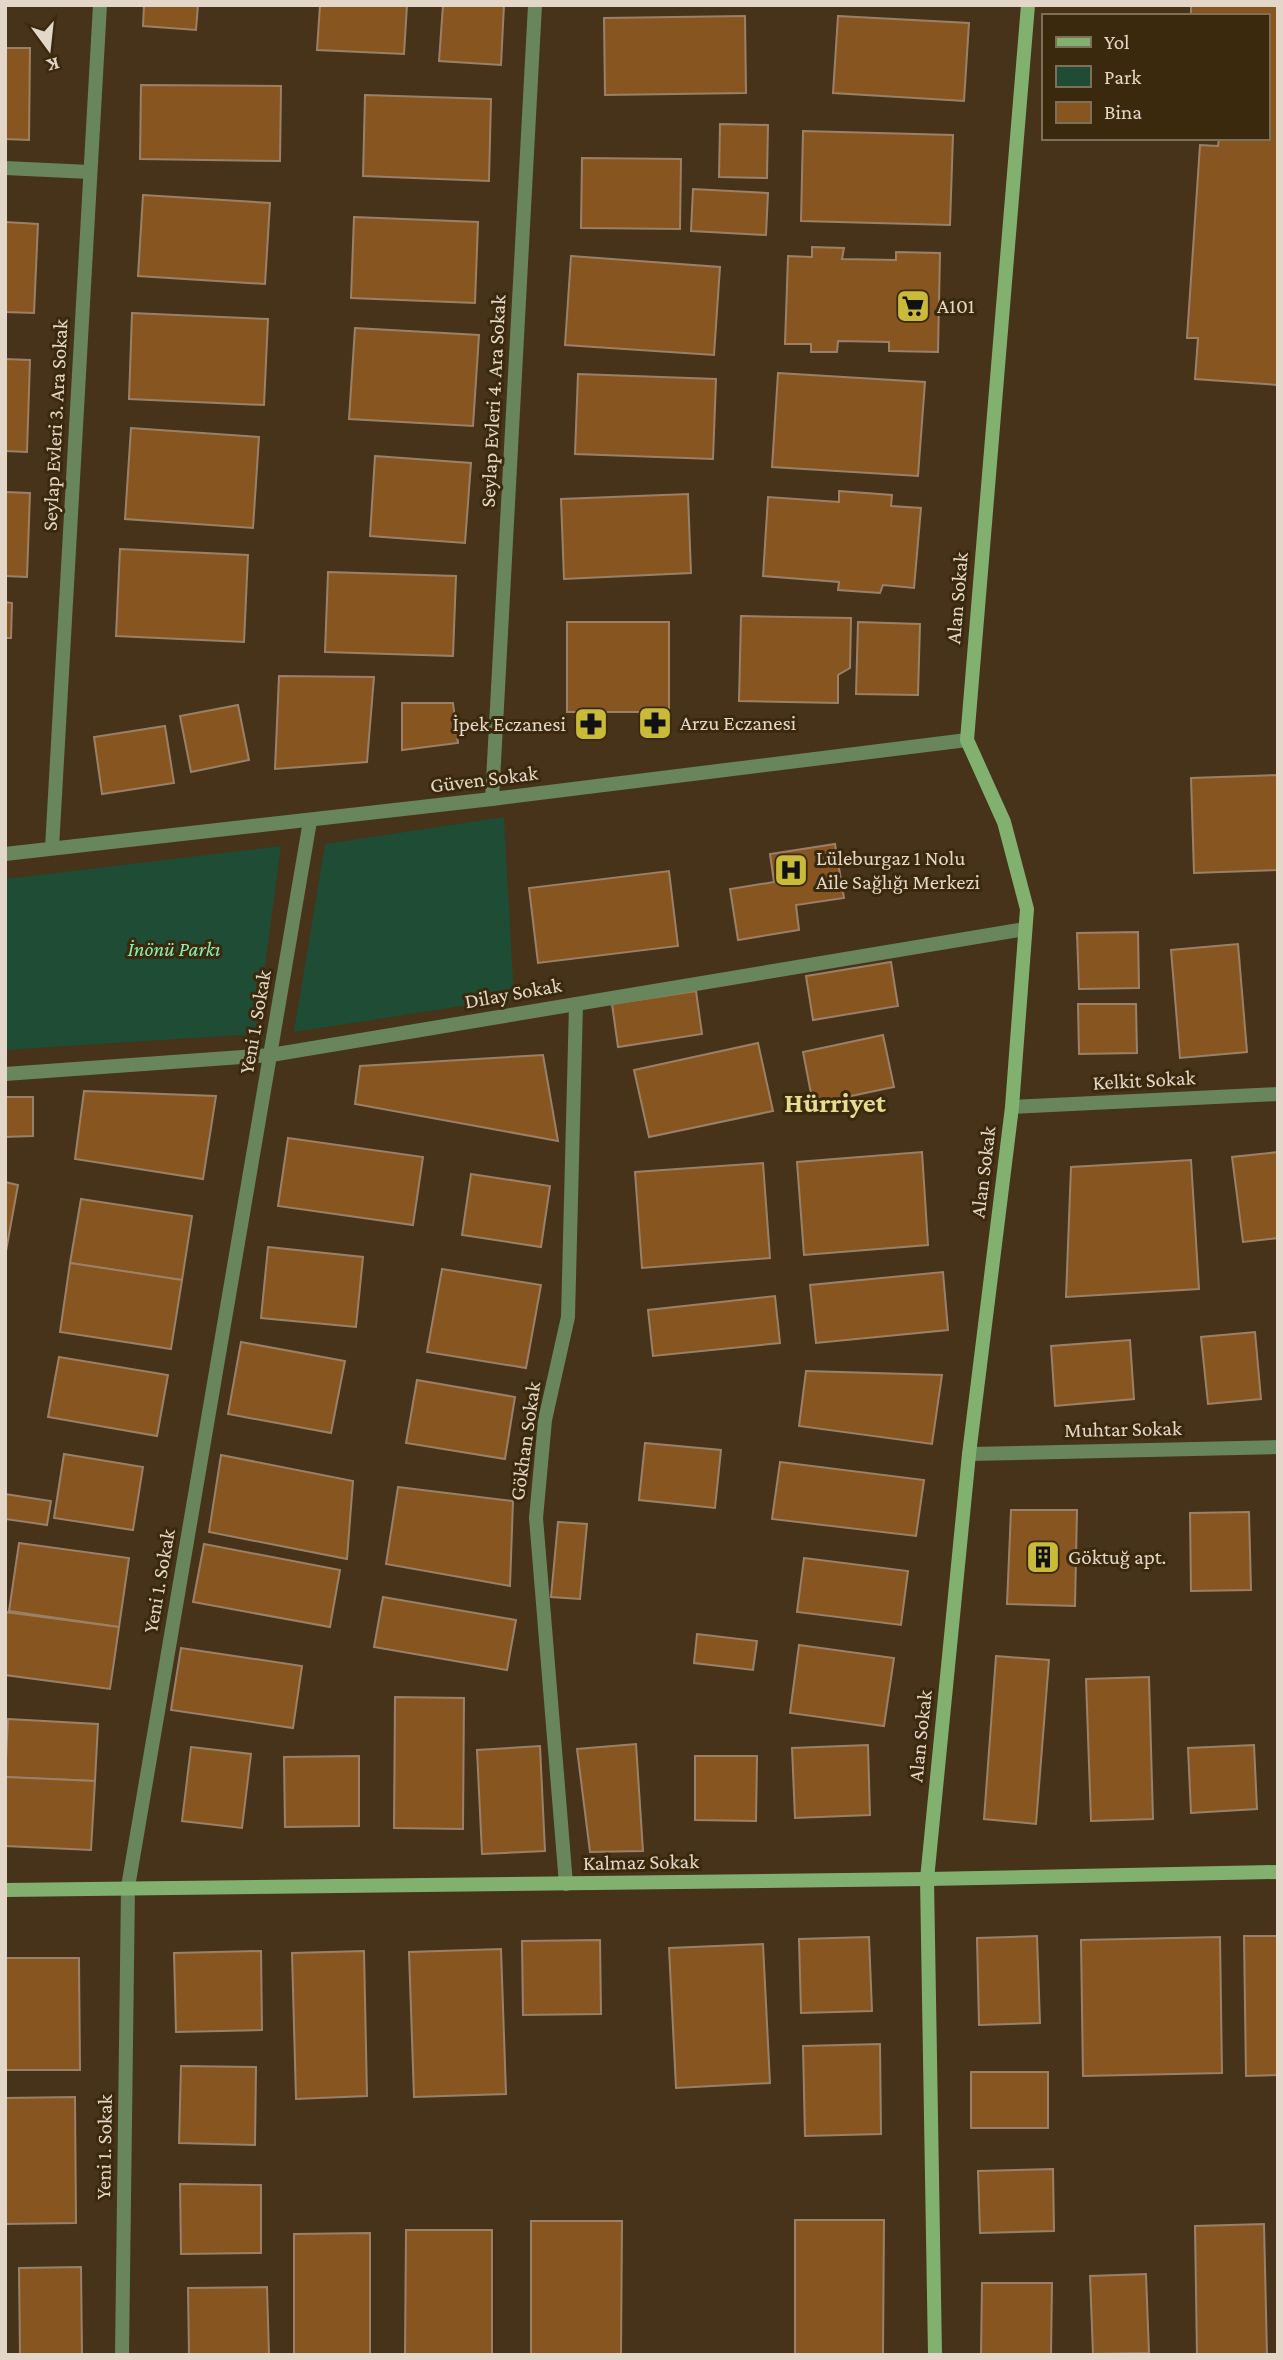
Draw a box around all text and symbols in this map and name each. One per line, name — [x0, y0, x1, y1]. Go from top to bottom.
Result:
north arrow — [14, 14, 84, 84]
legend — [1042, 14, 1269, 140]
text: Yol — [1104, 30, 1130, 54]
text: K — [44, 53, 62, 77]
text: Park — [1104, 65, 1141, 89]
text: Bina — [1104, 100, 1142, 124]
supermarket icon: A101 — [894, 287, 932, 325]
street label: Seylap Evleri 4. Ara Sokak — [475, 294, 511, 508]
place label: A101 — [937, 294, 975, 318]
street label: Seylap Evleri 3. Ara Sokak — [37, 318, 73, 532]
street label: Alan Sokak — [941, 551, 973, 645]
pharmacy icon: Arzu Eczanesi — [636, 704, 674, 742]
pharmacy icon: İpek Eczanesi — [572, 705, 610, 743]
place label: Arzu Eczanesi — [680, 711, 797, 735]
place label: İpek Eczanesi — [452, 712, 566, 736]
street label: Güven Sokak — [429, 760, 539, 798]
place label: Lüleburgaz 1 Nolu Aile Sağlığı Merkezi — [816, 846, 980, 894]
hospital icon: Lüleburgaz 1 Nolu Aile Sağlığı Merkezi — [772, 851, 810, 889]
park label: İnönü Parkı — [127, 937, 221, 961]
street label: Yeni 1. Sokak — [234, 968, 276, 1076]
street label: Dilay Sokak — [463, 973, 563, 1013]
street label: Kelkit Sokak — [1092, 1065, 1196, 1095]
district label: Hürriyet — [784, 1087, 887, 1118]
street label: Alan Sokak — [965, 1125, 1001, 1219]
street label: Gökhan Sokak — [505, 1380, 545, 1502]
street label: Muhtar Sokak — [1064, 1416, 1182, 1442]
street label: Yeni 1. Sokak — [138, 1527, 180, 1635]
building icon: Göktuğ apt. — [1024, 1538, 1062, 1576]
place label: Göktuğ apt. — [1068, 1545, 1166, 1569]
street label: Alan Sokak — [903, 1689, 937, 1783]
street label: Kalmaz Sokak — [583, 1849, 699, 1875]
street label: Yeni 1. Sokak — [91, 2094, 117, 2200]

